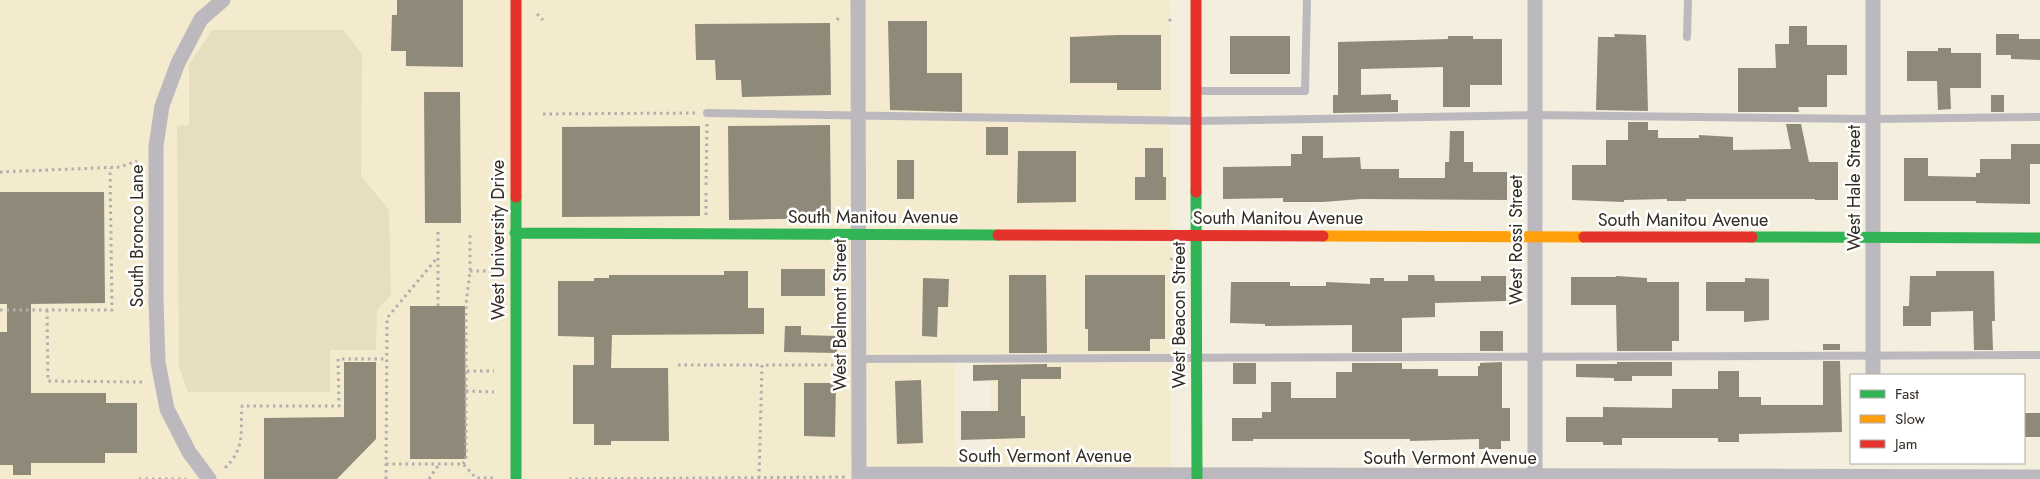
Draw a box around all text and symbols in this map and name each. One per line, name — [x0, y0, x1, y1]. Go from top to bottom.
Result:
street label: West Hale Street — [1841, 124, 1867, 251]
street label: West University Drive — [485, 160, 511, 320]
street label: South Bronco Lane — [124, 165, 150, 307]
street label: West Rossi Street — [1503, 174, 1529, 305]
street label: South Manitou Avenue — [788, 204, 958, 230]
street label: South Manitou Avenue — [1193, 205, 1363, 231]
street label: South Manitou Avenue — [1598, 207, 1768, 233]
street label: West Belmont Street — [827, 238, 853, 391]
street label: West Beacon Street — [1166, 241, 1192, 388]
legend — [1850, 374, 2025, 464]
text: Fast — [1895, 383, 1919, 405]
text: Slow — [1895, 408, 1926, 430]
text: Jam — [1893, 433, 1918, 455]
street label: South Vermont Avenue — [958, 443, 1132, 469]
street label: South Vermont Avenue — [1363, 445, 1537, 471]

